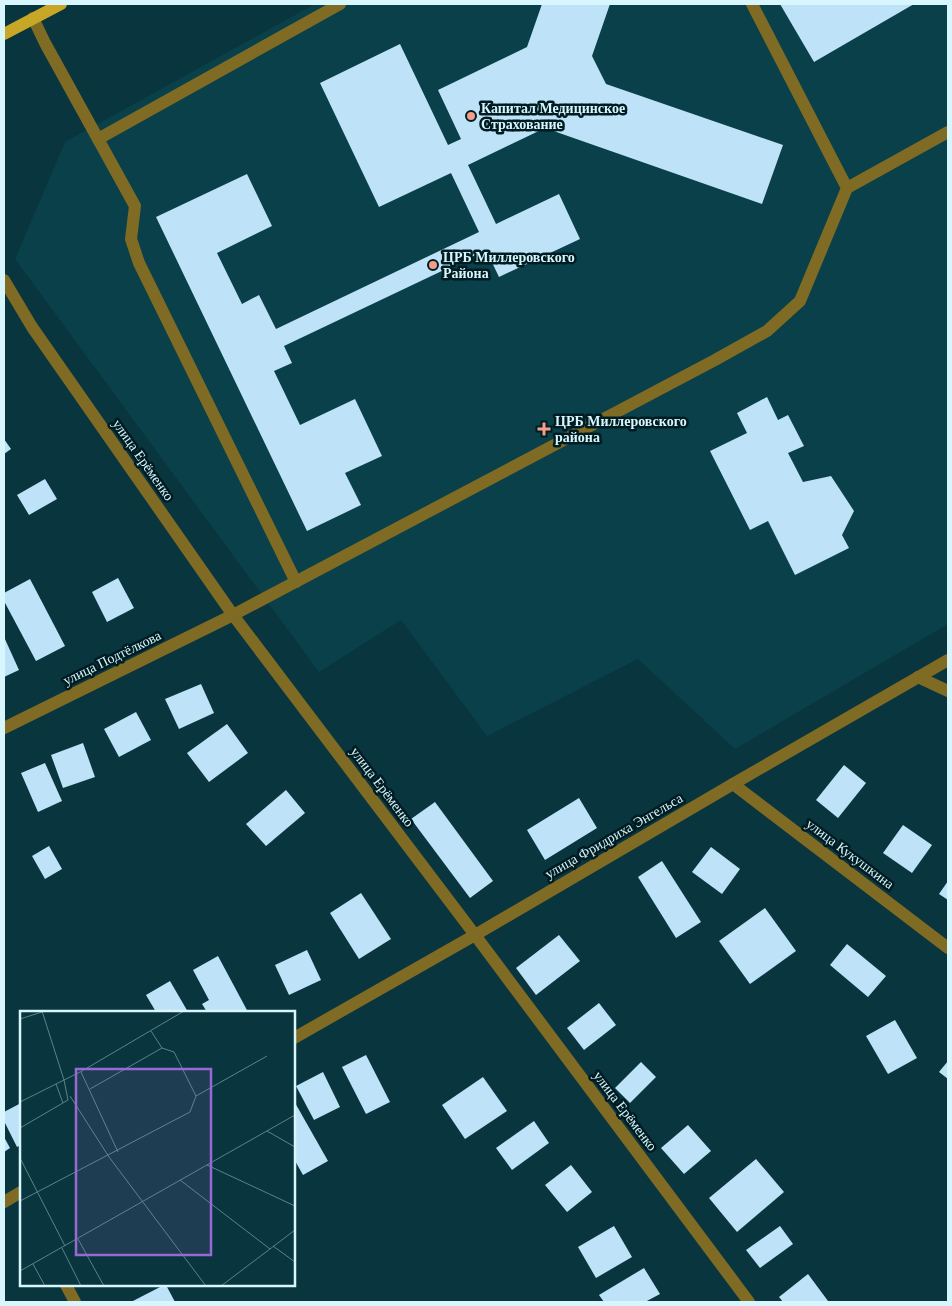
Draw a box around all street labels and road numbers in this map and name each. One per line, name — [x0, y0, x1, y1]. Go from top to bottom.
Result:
street label: улица Ерёменко — [109, 417, 177, 503]
street label: улица Подтёлкова — [61, 627, 164, 688]
street label: улица Ерёменко — [347, 744, 417, 830]
street label: улица Фридриха Энгельса — [543, 790, 686, 882]
street label: улица Кукушкина — [803, 816, 897, 892]
street label: улица Ерёменко — [590, 1068, 660, 1154]

